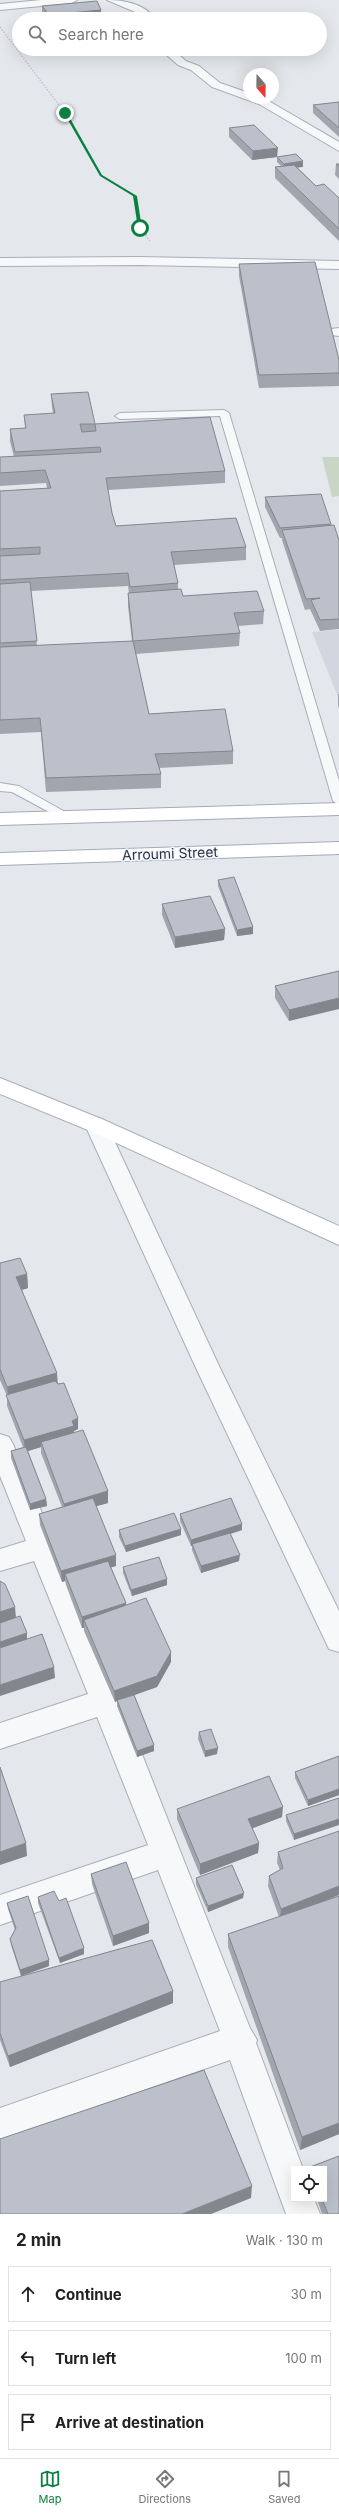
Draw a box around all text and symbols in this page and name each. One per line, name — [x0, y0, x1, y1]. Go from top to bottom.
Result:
search box — [12, 12, 327, 56]
icon: search — [26, 23, 48, 45]
text: Search here — [58, 25, 144, 44]
north arrow — [243, 68, 279, 104]
route end — [56, 104, 74, 122]
route start — [131, 219, 149, 237]
street label: Arroumi Street — [122, 843, 219, 863]
map controls — [291, 2166, 327, 2202]
button: locate — [291, 2166, 327, 2202]
text: 2 min — [16, 2230, 61, 2250]
text: Walk · 130 m — [246, 2232, 323, 2248]
icon: ahead — [17, 2283, 39, 2305]
text: Continue — [55, 2285, 122, 2304]
text: 30 m — [291, 2286, 322, 2302]
icon: left — [17, 2347, 39, 2369]
text: Turn left — [55, 2349, 116, 2368]
text: 100 m — [285, 2350, 322, 2366]
icon: arrive — [17, 2411, 39, 2433]
text: Arrive at destination — [55, 2413, 204, 2432]
tab: Map — [39, 2468, 61, 2506]
tab: Directions — [139, 2468, 191, 2506]
tab: Saved — [268, 2468, 300, 2506]

